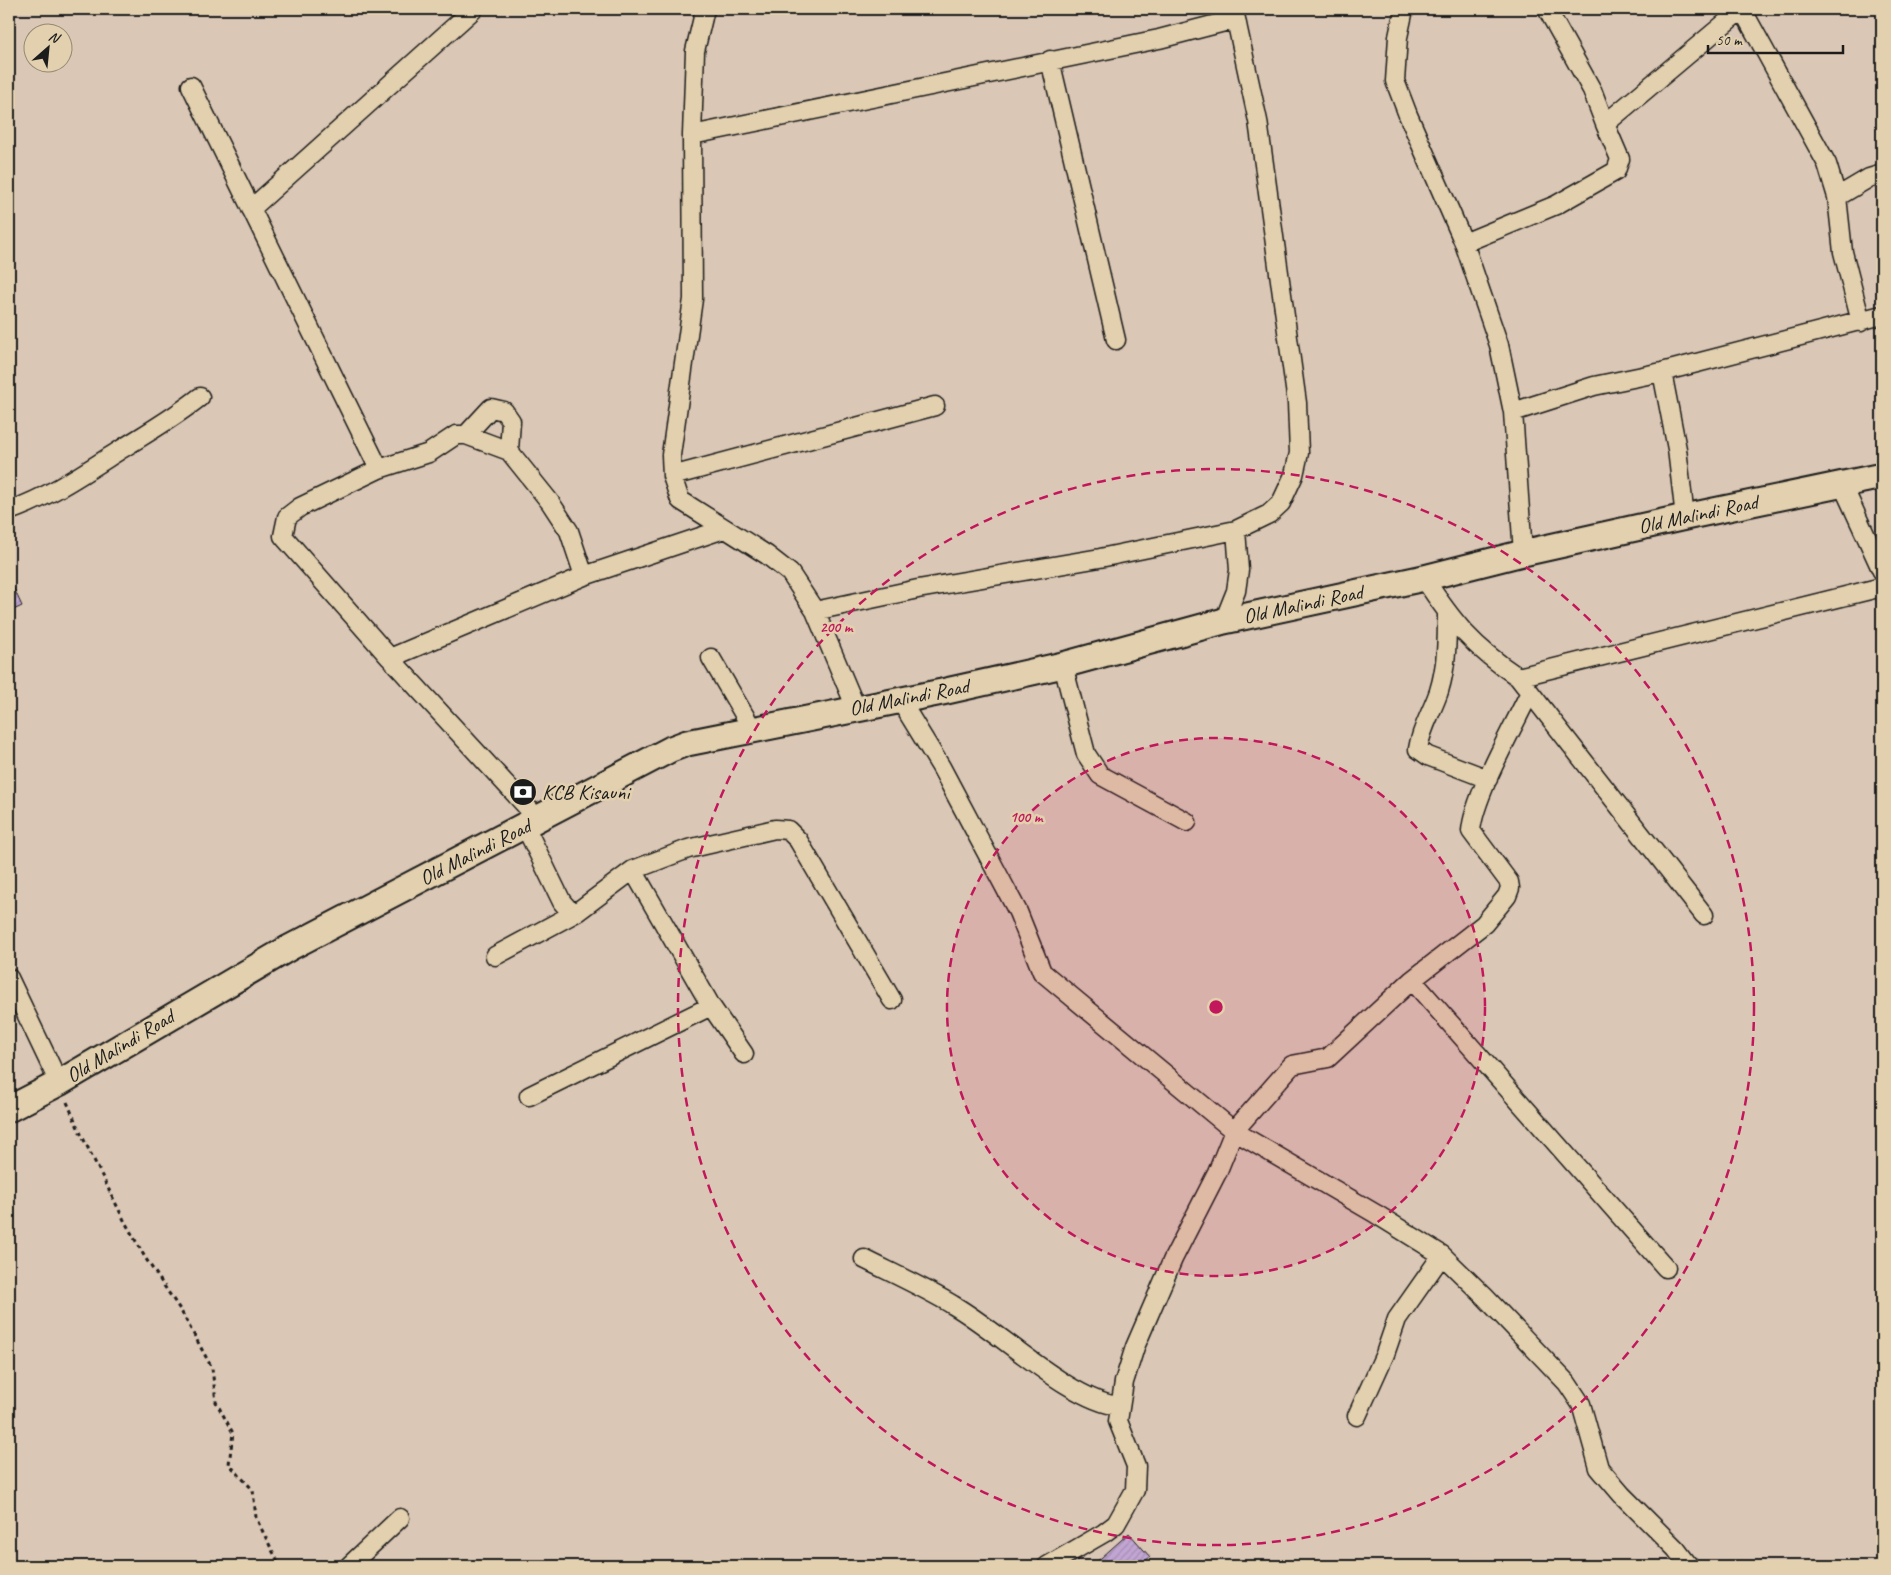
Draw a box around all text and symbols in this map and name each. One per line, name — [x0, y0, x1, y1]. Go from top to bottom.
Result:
north arrow — [22, 22, 72, 72]
scale bar — [1708, 22, 1844, 54]
text: N — [46, 27, 63, 47]
text: 50 m — [1716, 31, 1743, 50]
street label: Old Malindi Road — [1636, 488, 1763, 539]
street label: Old Malindi Road — [1241, 578, 1368, 629]
text: 200 m — [820, 618, 854, 637]
street label: Old Malindi Road — [847, 672, 974, 721]
bank icon: KCB Kisauni — [508, 777, 538, 807]
place label: KCB Kisauni — [542, 779, 632, 805]
text: 100 m — [1010, 808, 1044, 827]
street label: Old Malindi Road — [415, 812, 537, 891]
centre of rings — [1207, 998, 1225, 1016]
street label: Old Malindi Road — [61, 1002, 181, 1088]

